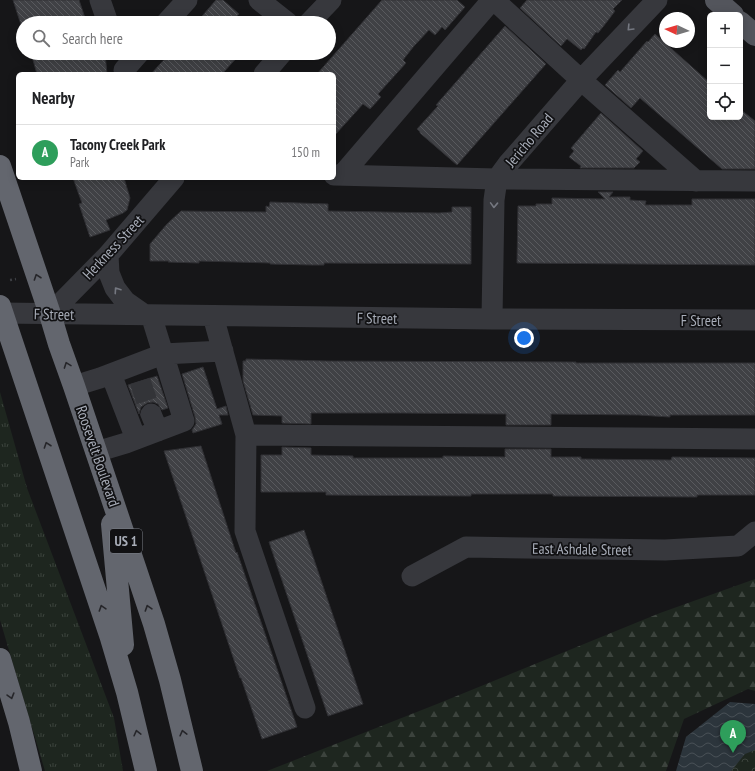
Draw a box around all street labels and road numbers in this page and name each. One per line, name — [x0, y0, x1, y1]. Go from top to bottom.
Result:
street label: Jericho Road — [500, 109, 557, 172]
street label: Herkness Street — [78, 211, 148, 283]
street label: F Street — [34, 304, 74, 324]
street label: F Street — [357, 308, 397, 328]
street label: F Street — [681, 311, 721, 330]
street label: Roosevelt Boulevard — [72, 403, 124, 509]
road number: US 1 — [110, 529, 142, 553]
street label: East Ashdale Street — [532, 539, 632, 559]

